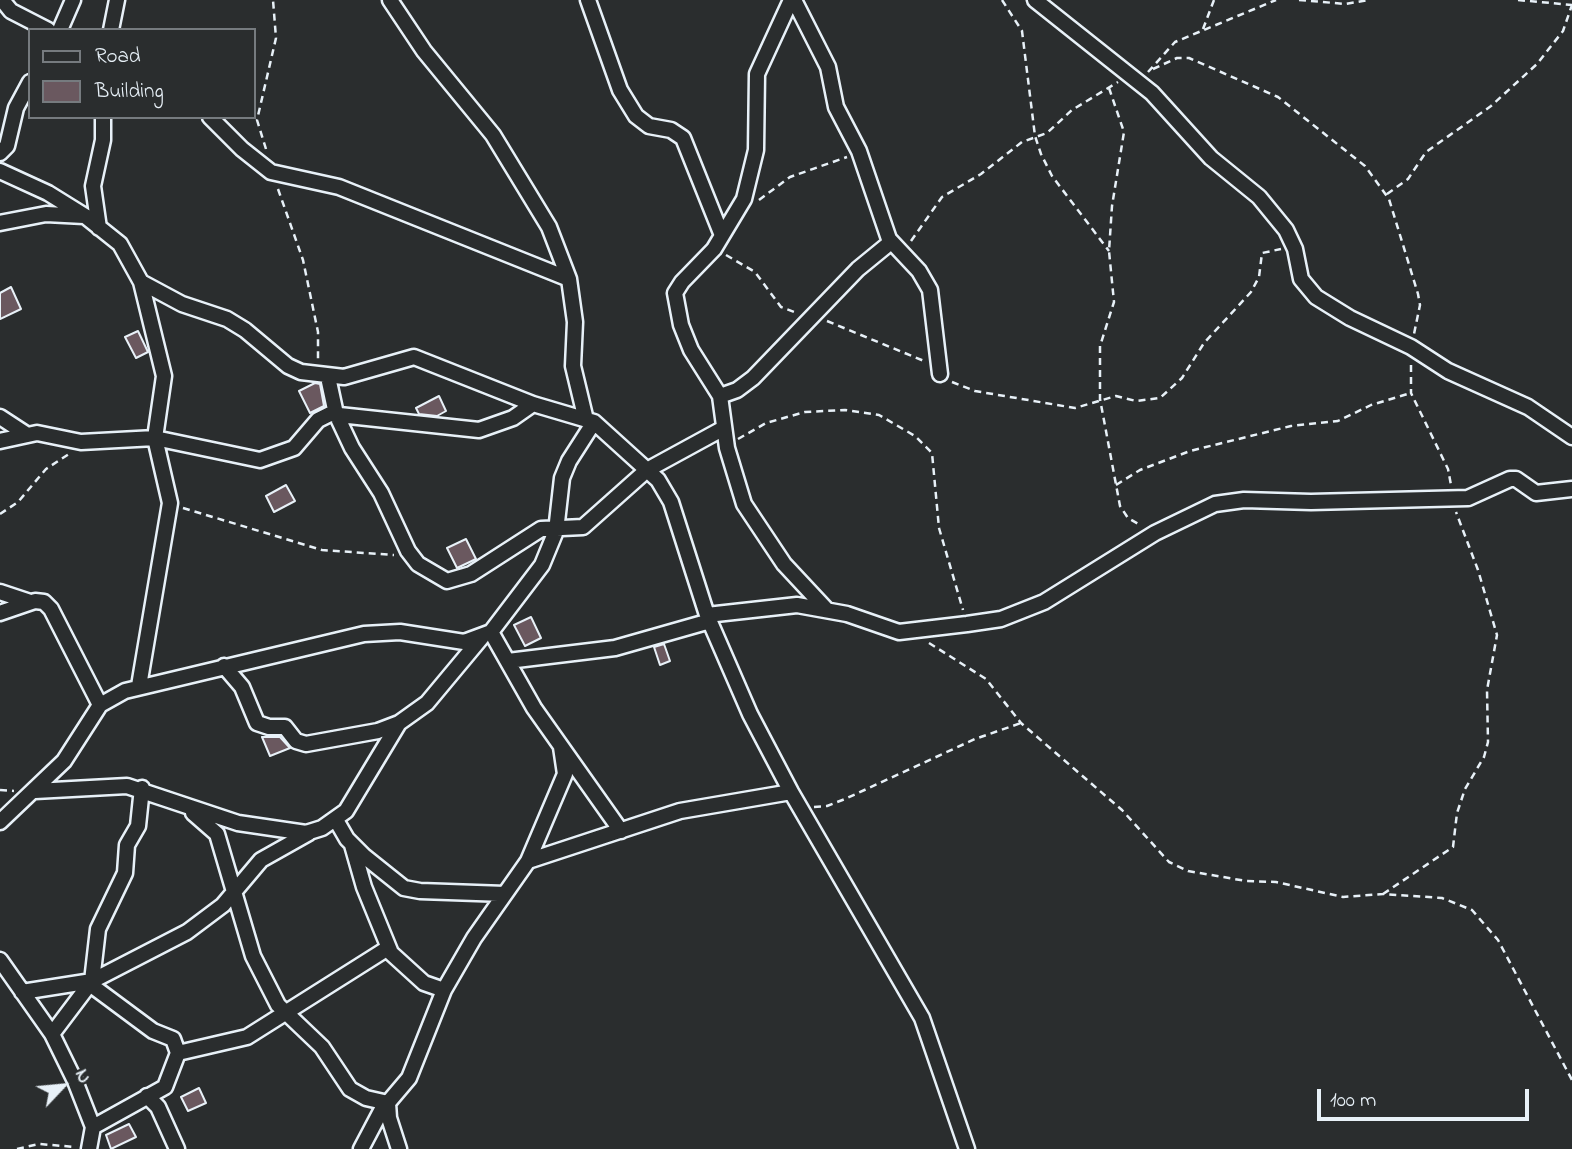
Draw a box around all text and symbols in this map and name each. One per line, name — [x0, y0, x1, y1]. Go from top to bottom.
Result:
legend — [28, 28, 256, 119]
text: Road — [95, 42, 141, 72]
text: Building — [95, 77, 164, 107]
north arrow — [28, 1051, 98, 1121]
text: N — [67, 1065, 97, 1088]
scale bar — [1320, 1076, 1532, 1120]
text: 100 m — [1330, 1086, 1376, 1116]

